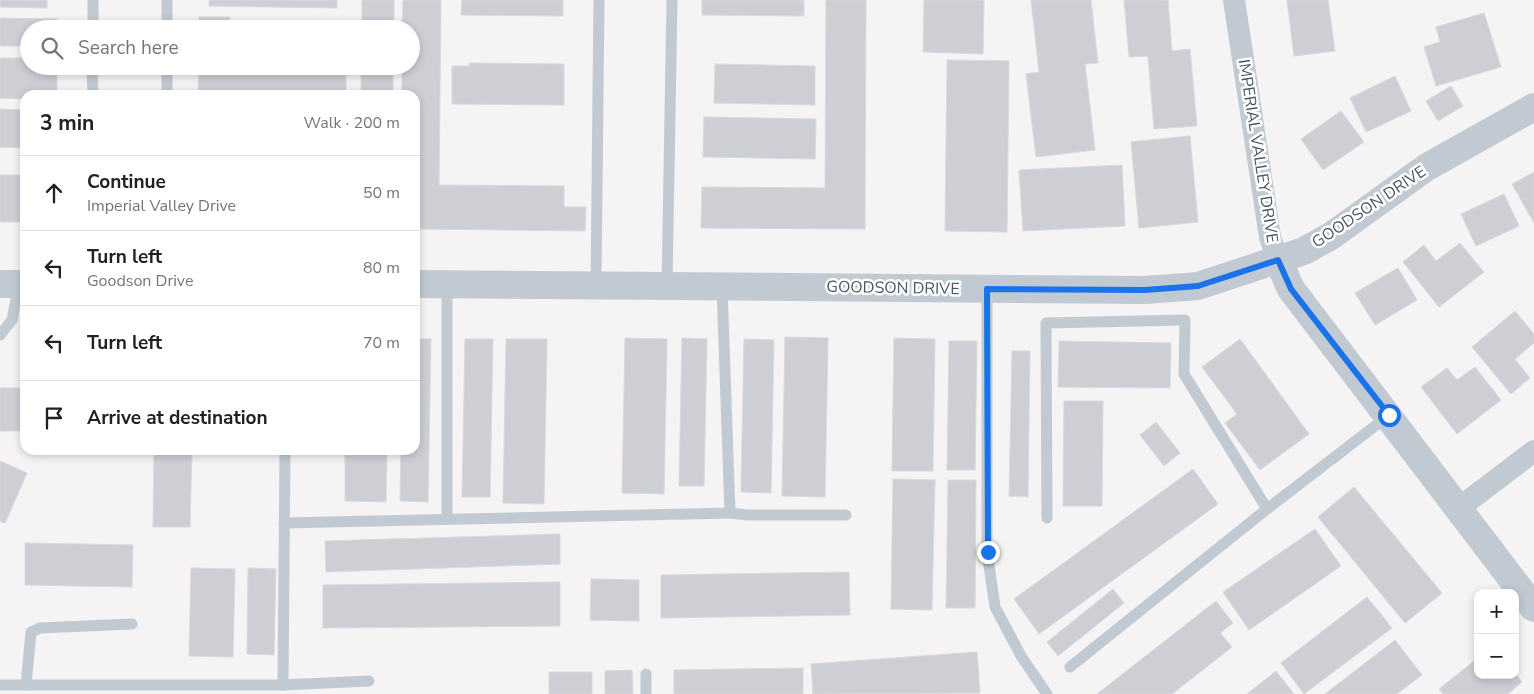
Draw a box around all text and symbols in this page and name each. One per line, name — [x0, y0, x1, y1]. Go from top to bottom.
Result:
search box — [20, 20, 420, 75]
icon: search — [38, 34, 66, 62]
text: Search here — [78, 35, 179, 61]
street label: IMPERIAL VALLEY DRIVE — [1233, 58, 1283, 244]
text: 3 min — [40, 109, 94, 137]
text: Walk · 200 m — [304, 112, 400, 134]
street label: GOODSON DRIVE — [1308, 161, 1430, 253]
text: Continue — [87, 169, 166, 195]
icon: ahead — [40, 179, 68, 207]
text: 50 m — [363, 182, 400, 204]
text: Imperial Valley Drive — [87, 195, 236, 217]
text: Turn left — [87, 244, 162, 270]
icon: left — [40, 254, 68, 282]
text: 80 m — [363, 257, 400, 279]
text: Goodson Drive — [87, 270, 193, 292]
street label: GOODSON DRIVE — [826, 276, 960, 300]
icon: left — [40, 329, 68, 357]
text: Turn left — [87, 330, 162, 356]
text: 70 m — [363, 332, 400, 354]
icon: arrive — [40, 404, 68, 432]
route start — [1378, 404, 1401, 427]
text: Arrive at destination — [87, 405, 268, 431]
route end — [977, 541, 1000, 564]
map controls — [1474, 589, 1519, 679]
button: + — [1474, 589, 1519, 634]
button: − — [1474, 634, 1519, 679]

